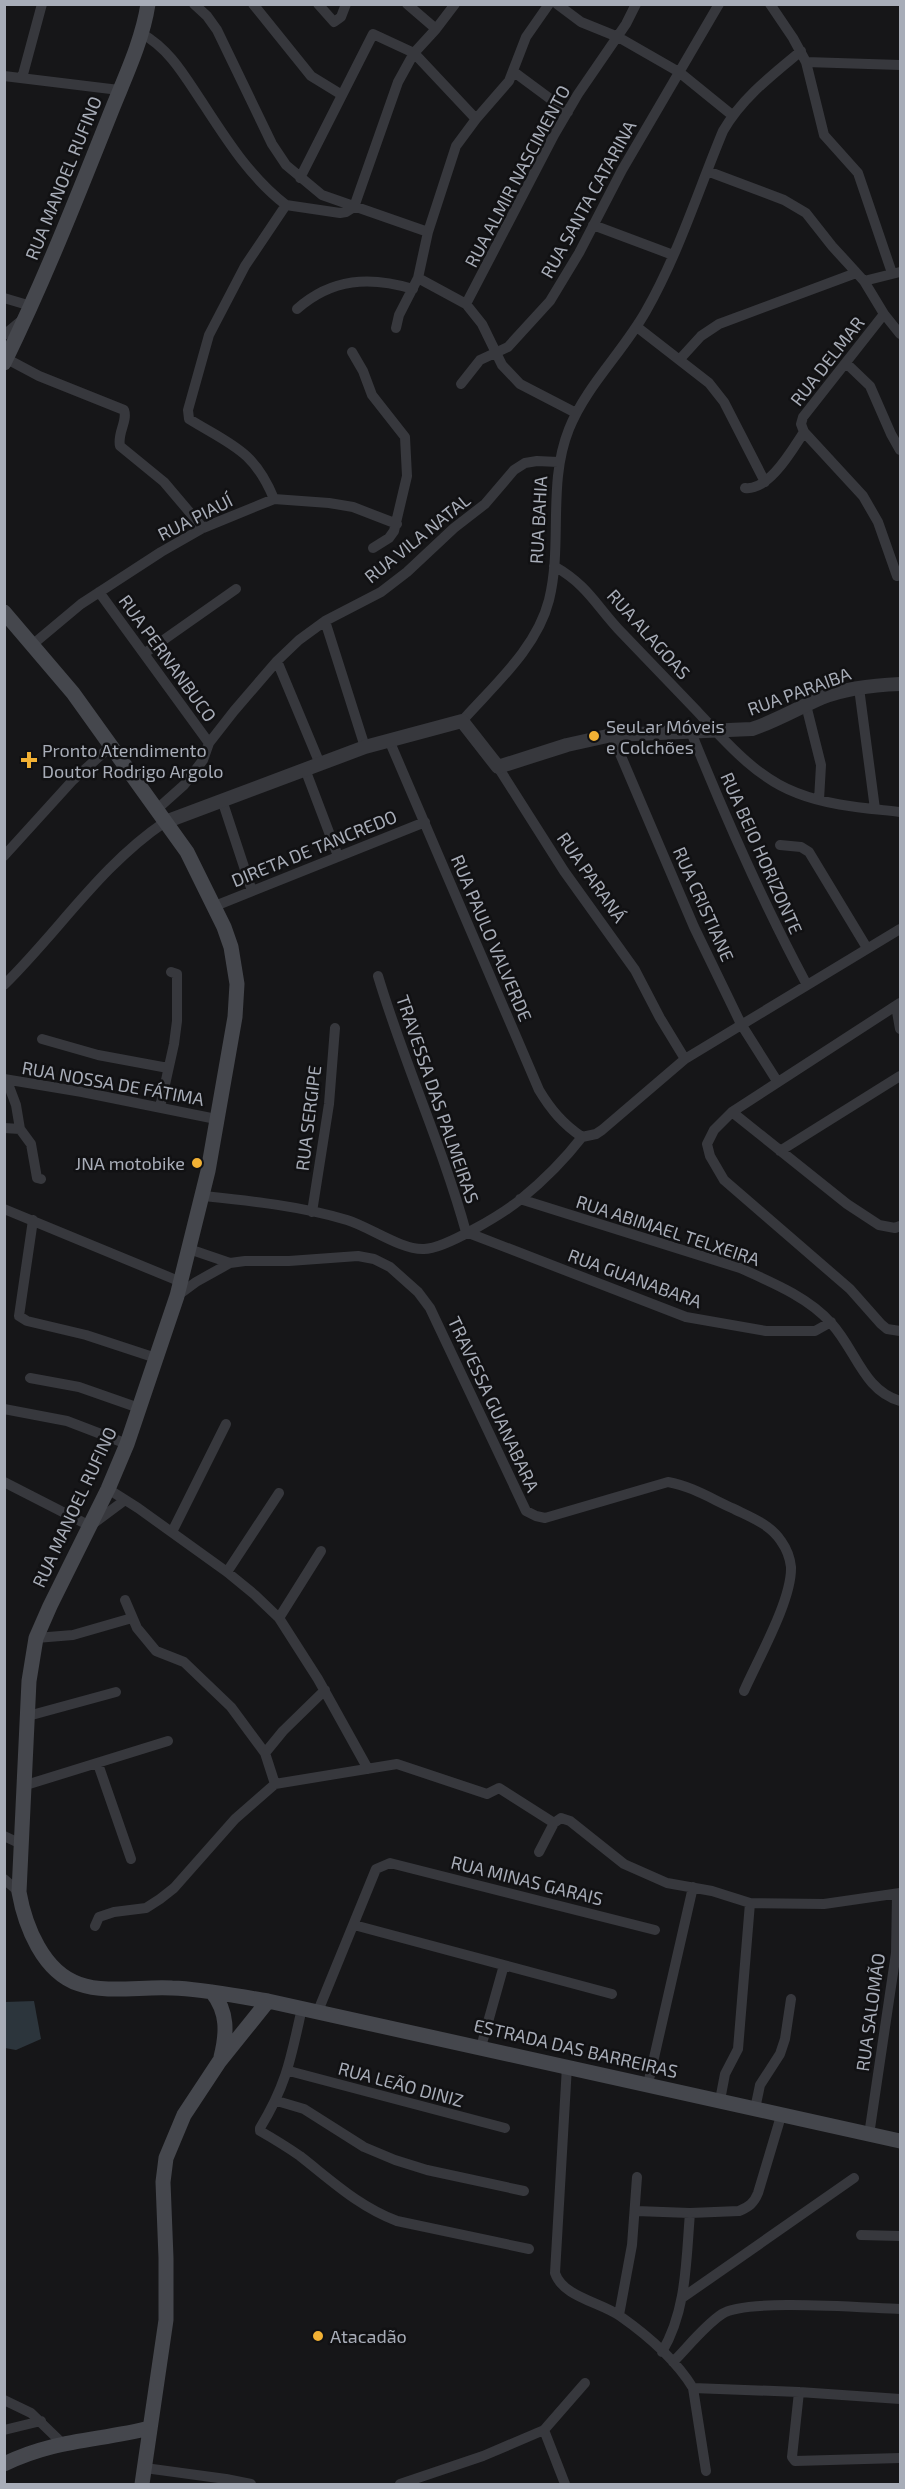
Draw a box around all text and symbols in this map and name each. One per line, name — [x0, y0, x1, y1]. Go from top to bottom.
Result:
street label: RUA ALMIR NASCIMENTO — [460, 81, 574, 271]
street label: RUA MANOEL RUFINO — [20, 93, 106, 263]
street label: RUA SANTA CATARINA — [536, 116, 641, 282]
street label: RUA DELMAR — [785, 312, 869, 410]
street label: RUA BAHIA — [525, 475, 551, 565]
street label: RUA PIAUÍ — [154, 488, 237, 545]
street label: RUA VILA NATAL — [360, 489, 474, 587]
street label: RUA ALAGOAS — [603, 584, 695, 684]
street label: RUA PERNANBUCO — [115, 590, 221, 726]
street label: RUA PARAIBA — [744, 662, 854, 720]
place label: SeuLar Móveis e Colchões — [606, 715, 725, 758]
marker: SeuLar Móveis e Colchões — [587, 729, 601, 743]
place label: Pronto Atendimento Doutor Rodrigo Argolo — [42, 739, 224, 782]
marker: Pronto Atendimento Doutor Rodrigo Argolo — [20, 751, 38, 769]
street label: RUA BEIO HORIZONTE — [716, 769, 808, 937]
street label: DIRETA DE TANCREDO — [228, 805, 400, 891]
street label: RUA PARANÁ — [553, 828, 632, 927]
street label: RUA CRISTIANE — [669, 843, 739, 965]
street label: RUA PAULO VALVERDE — [447, 851, 537, 1025]
street label: TRAVESSA DAS PALMEIRAS — [392, 992, 484, 1206]
street label: RUA NOSSA DE FÁTIMA — [20, 1056, 207, 1110]
street label: RUA SERGIPE — [291, 1064, 325, 1172]
place label: JNA motobike — [75, 1152, 185, 1174]
marker: JNA motobike — [190, 1156, 204, 1170]
street label: RUA ABIMAEL TELXEIRA — [573, 1190, 763, 1270]
street label: RUA GUANABARA — [565, 1244, 706, 1313]
street label: TRAVESSA GUANABARA — [444, 1313, 545, 1496]
street label: RUA MANOEL RUFINO — [27, 1423, 121, 1591]
street label: RUA MINAS GARAIS — [449, 1850, 605, 1910]
street label: RUA SALOMÃO — [851, 1952, 889, 2072]
street label: ESTRADA DAS BARREIRAS — [472, 2014, 680, 2082]
street label: RUA LEÃO DINIZ — [336, 2057, 466, 2111]
place label: Atacadão — [330, 2325, 407, 2347]
marker: Atacadão — [311, 2329, 325, 2343]

